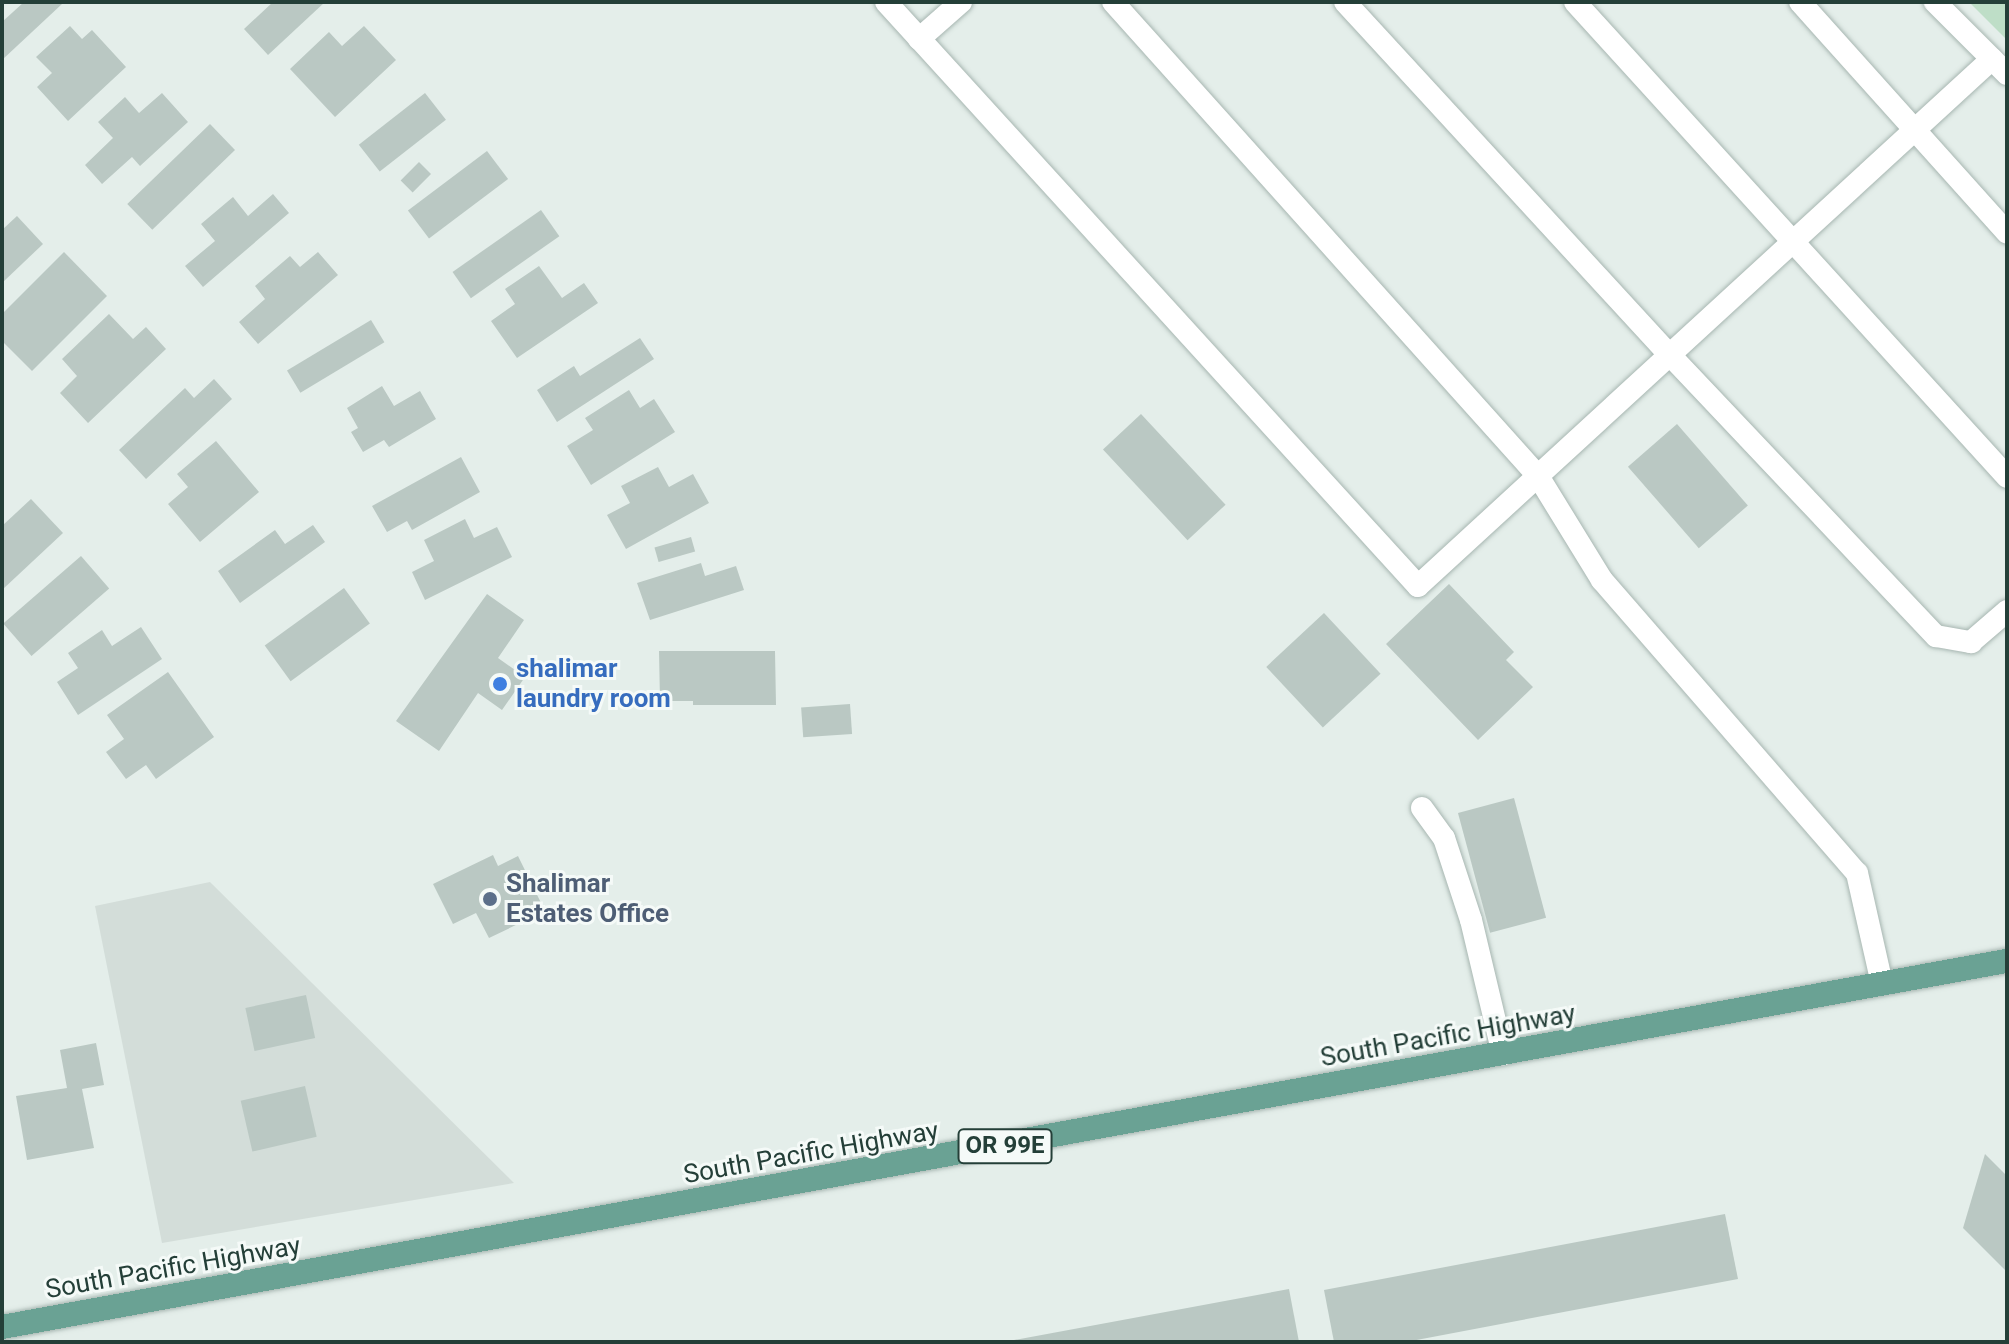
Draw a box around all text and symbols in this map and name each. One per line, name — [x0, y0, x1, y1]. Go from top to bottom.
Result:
place label: shalimar laundry room — [516, 653, 671, 714]
marker: shalimar laundry room — [491, 675, 509, 693]
place label: Shalimar Estates Office — [506, 868, 669, 930]
marker: Shalimar Estates Office — [481, 890, 499, 908]
street label: South Pacific Highway — [1318, 998, 1578, 1074]
street label: South Pacific Highway — [681, 1115, 941, 1191]
road number: OR 99E — [957, 1126, 1053, 1166]
street label: South Pacific Highway — [43, 1230, 303, 1306]

